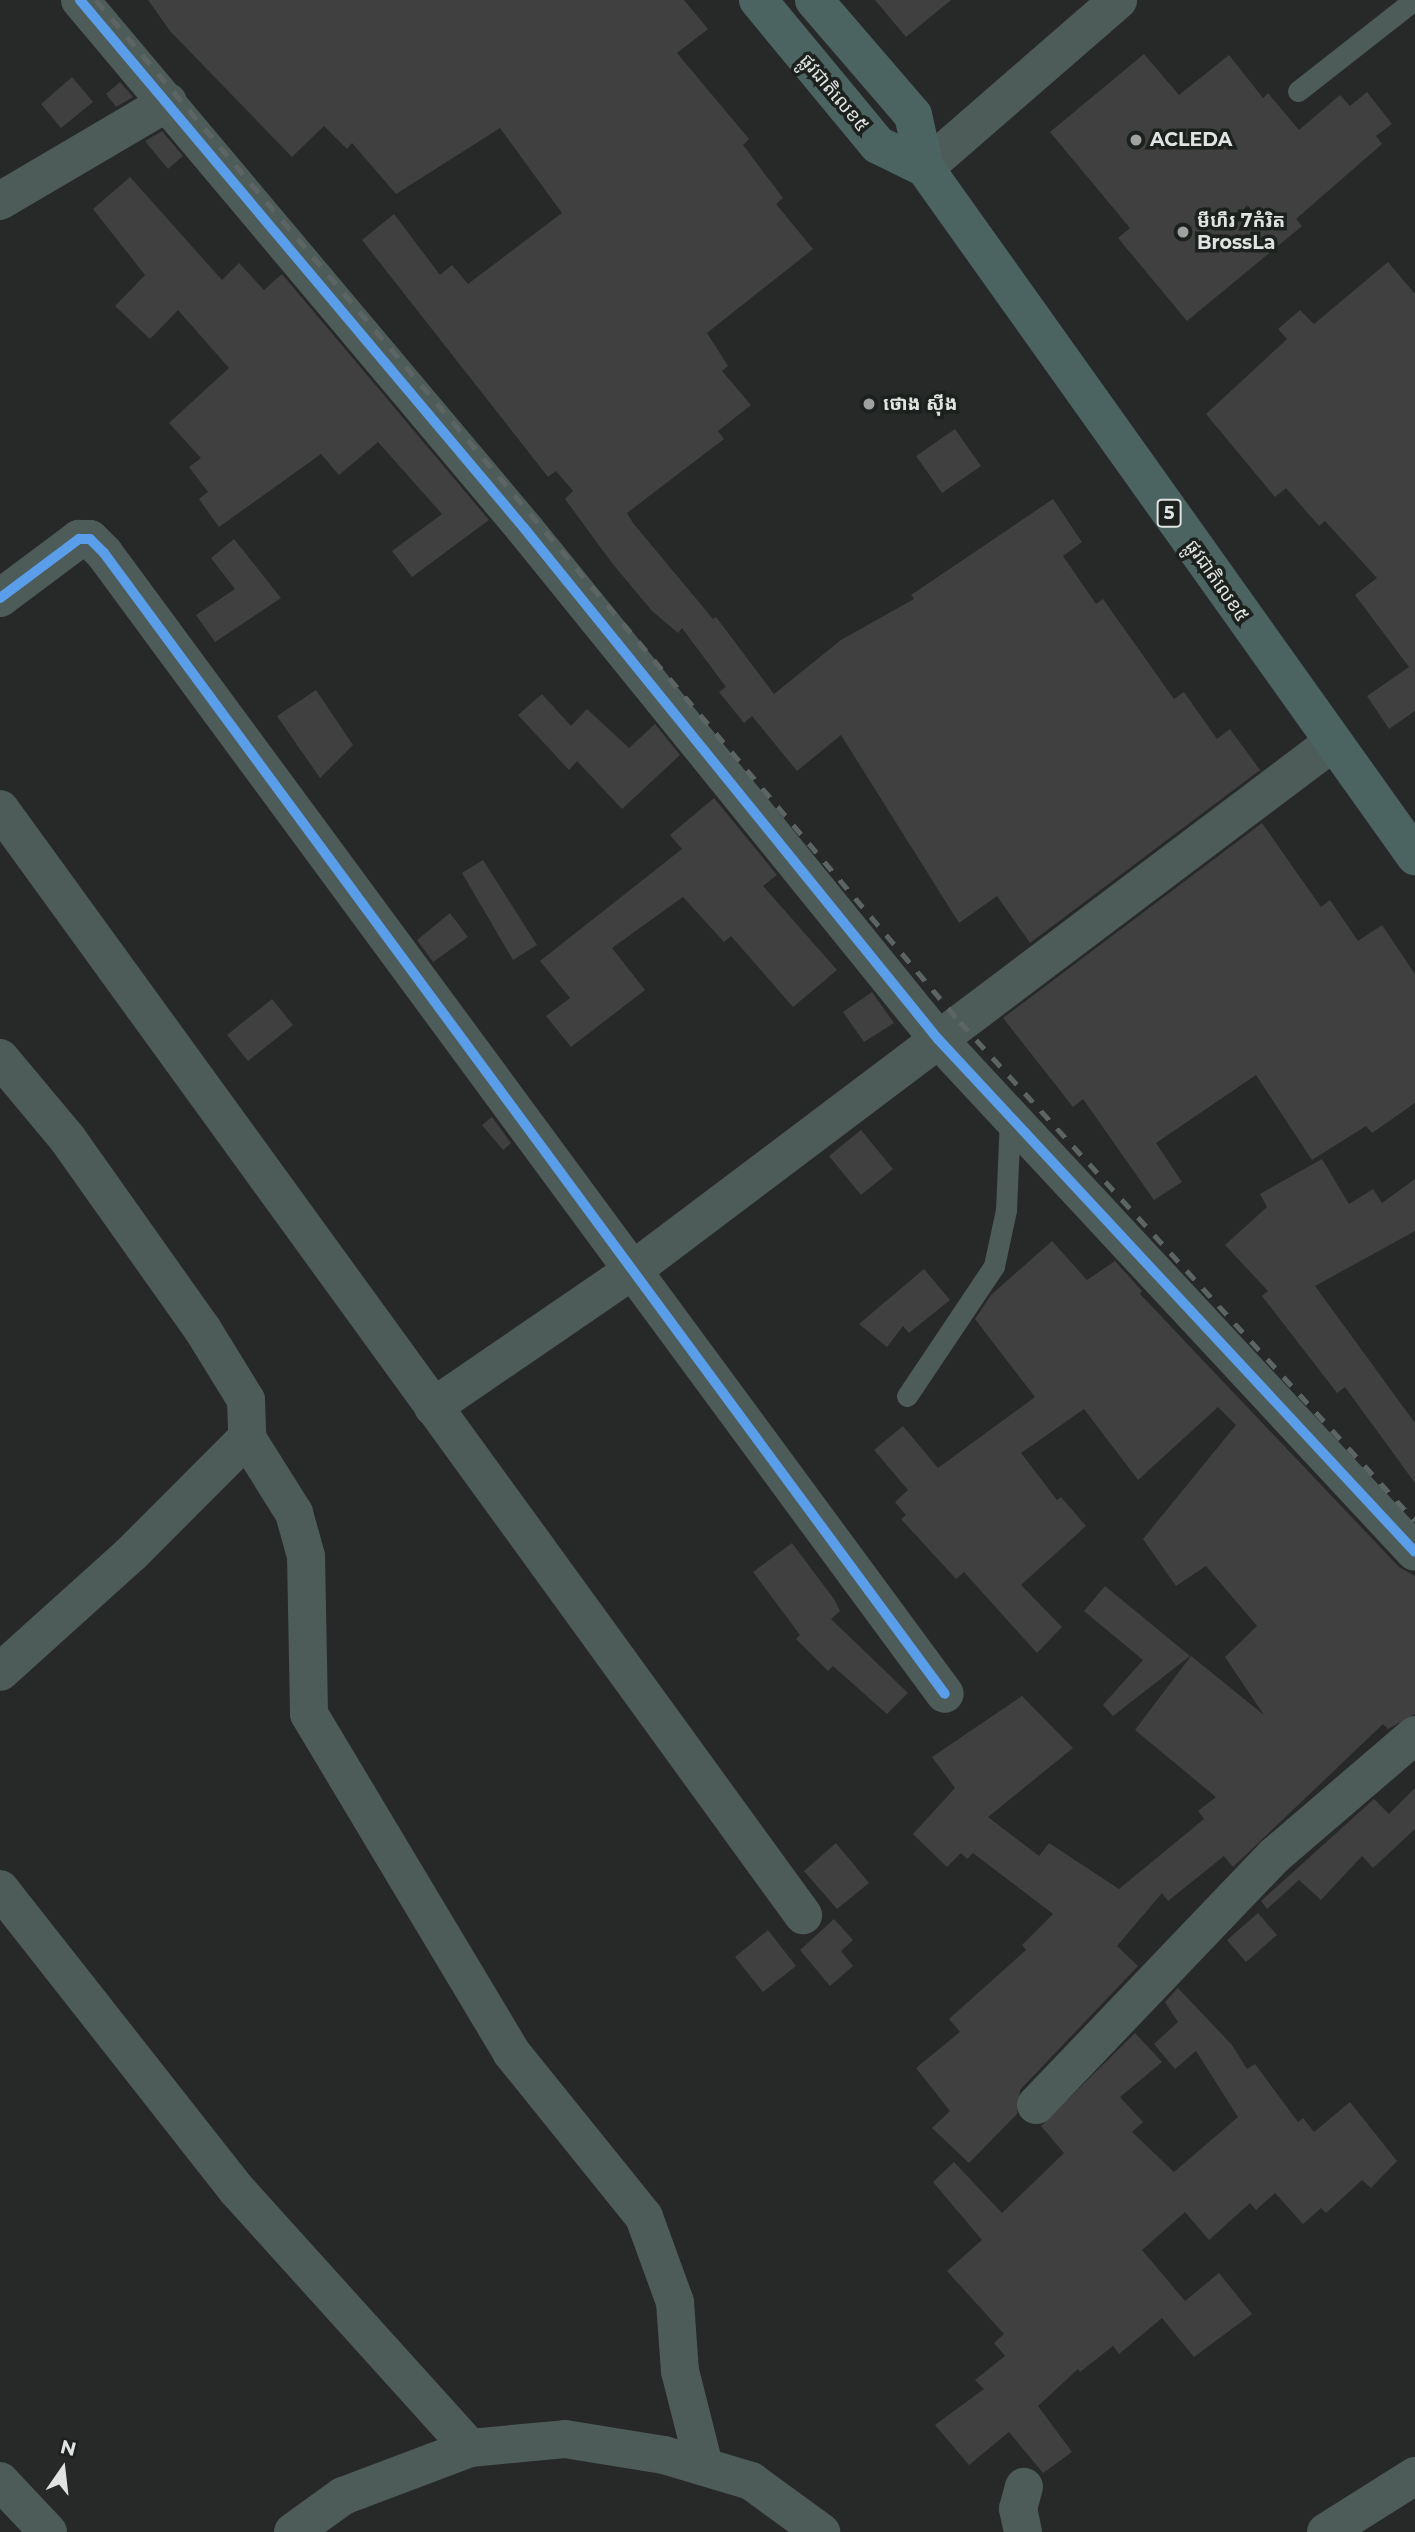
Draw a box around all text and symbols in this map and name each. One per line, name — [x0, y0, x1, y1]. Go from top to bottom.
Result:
street label: ផ្លូវជាតិលេខ៥ — [795, 49, 873, 137]
place label: ACLEDA — [1150, 129, 1232, 151]
marker: ACLEDA — [1128, 132, 1144, 148]
place label: មីហឹរ 7កំរិត BrossLa — [1197, 210, 1285, 254]
marker: មីហឹរ 7កំរិត BrossLa — [1175, 224, 1191, 240]
place label: ថោង ស៊ីង — [883, 393, 958, 415]
marker: ថោង ស៊ីង — [861, 396, 877, 412]
road number: 5 — [1155, 499, 1183, 528]
street label: ផ្លូវជាតិលេខ៥ — [1180, 536, 1254, 626]
north arrow — [28, 2434, 98, 2504]
text: N — [58, 2435, 78, 2461]

